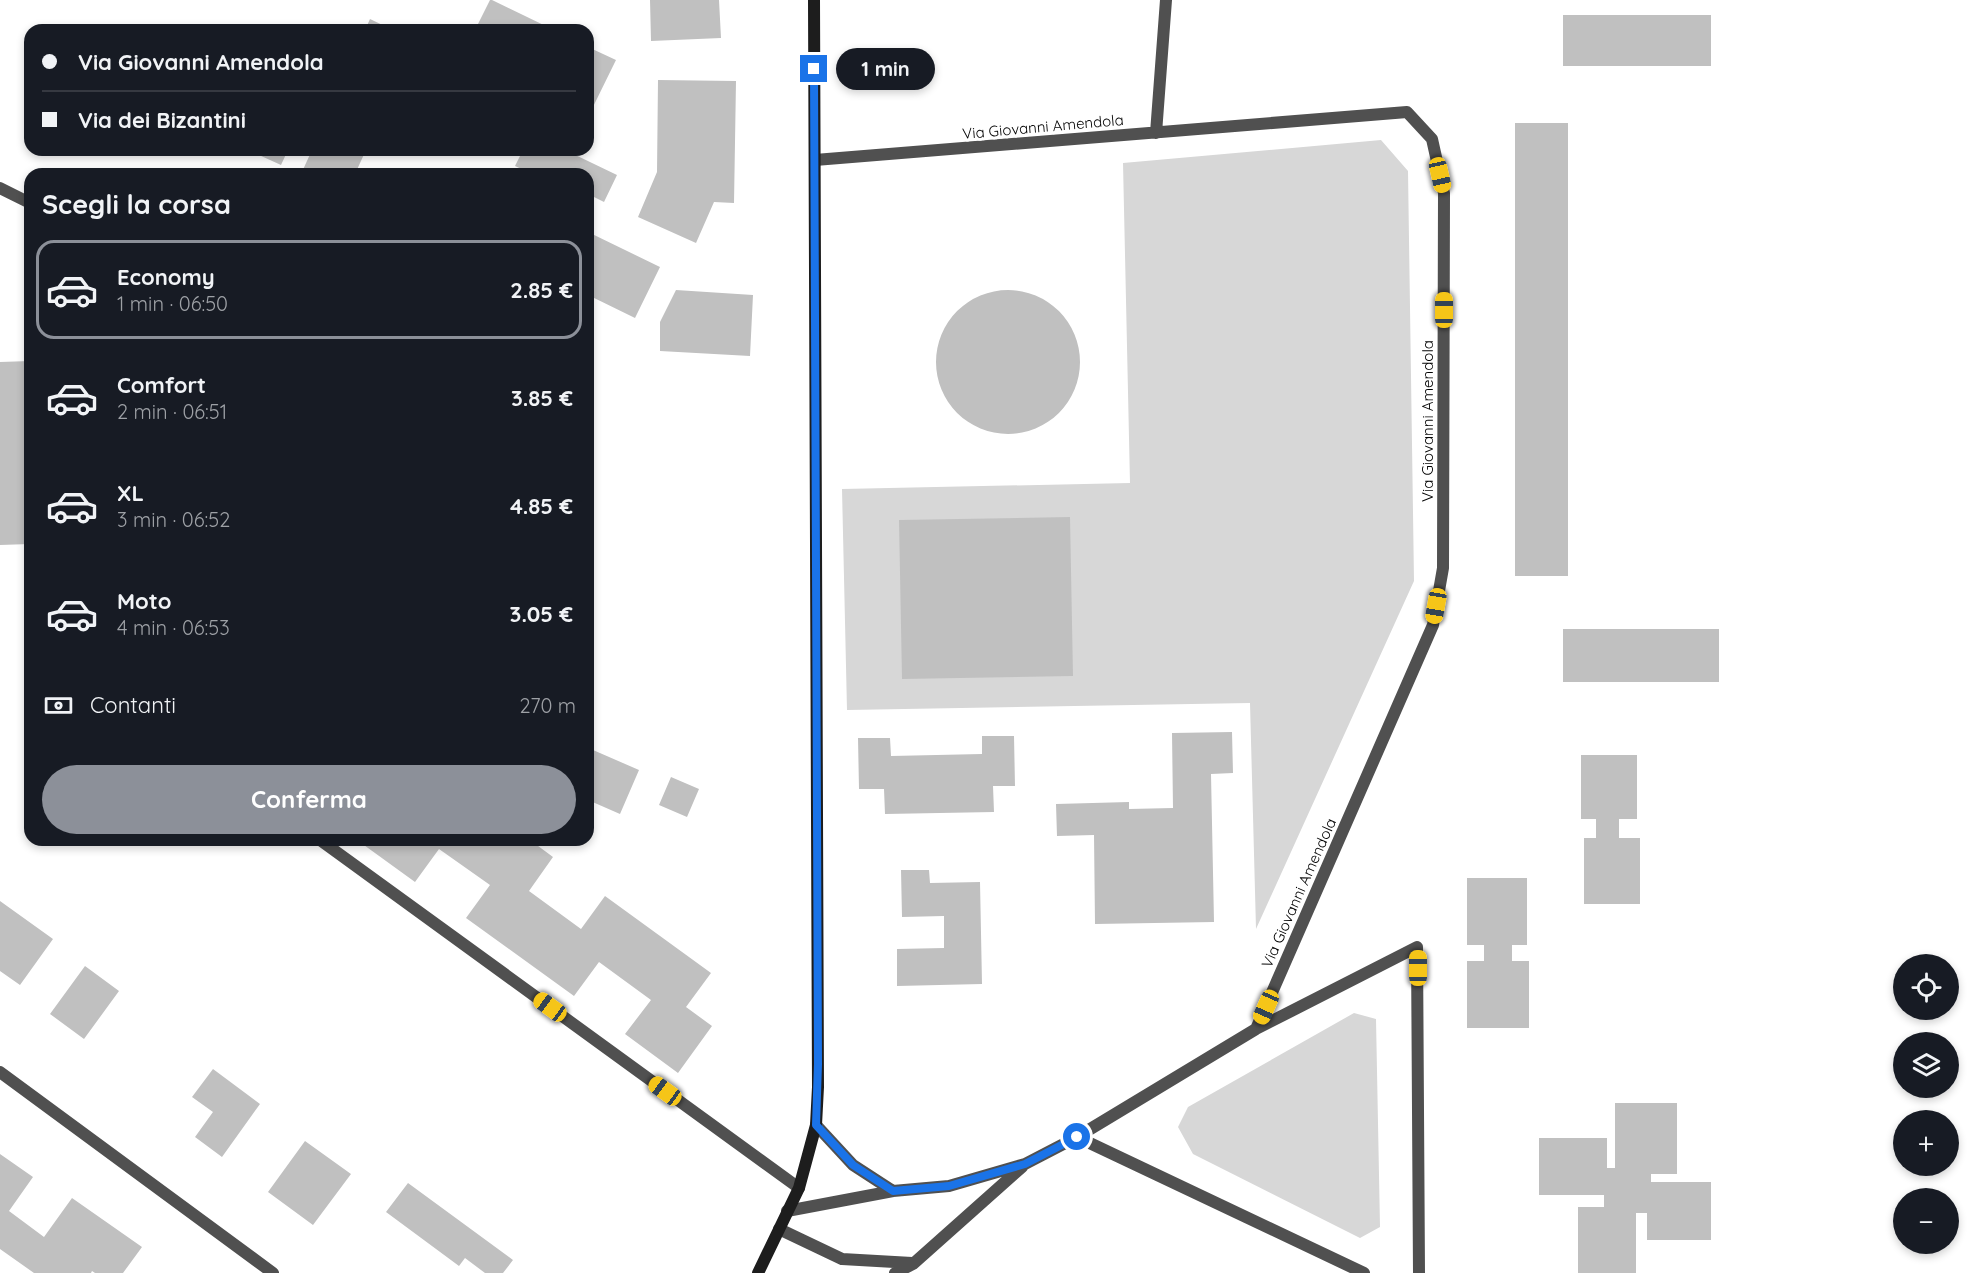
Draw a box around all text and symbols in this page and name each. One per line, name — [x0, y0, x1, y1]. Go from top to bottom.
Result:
text: Via Giovanni Amendola — [78, 48, 324, 76]
callout: 1 min — [835, 48, 934, 90]
route end — [800, 55, 827, 82]
text: 1 min — [861, 56, 910, 81]
text: Via dei Bizantini — [78, 106, 246, 134]
street label: Via Giovanni Amendola — [962, 110, 1124, 143]
car — [1427, 155, 1453, 195]
text: Scegli la corsa — [42, 187, 231, 221]
icon: car — [45, 263, 99, 317]
text: Economy — [117, 263, 215, 291]
text: 2.85 € — [510, 276, 573, 304]
text: 1 min · 06:50 — [117, 291, 228, 316]
car — [1435, 292, 1453, 328]
street label: Via Giovanni Amendola — [1418, 340, 1437, 502]
icon: car — [45, 371, 99, 425]
text: Comfort — [117, 371, 206, 399]
text: 3.85 € — [511, 384, 573, 412]
text: 2 min · 06:51 — [117, 399, 227, 424]
icon: car — [45, 479, 99, 533]
text: XL — [117, 479, 144, 507]
text: 4.85 € — [510, 492, 573, 520]
text: 3 min · 06:52 — [117, 507, 230, 532]
icon: car — [45, 587, 99, 641]
text: Moto — [117, 587, 171, 615]
car — [1424, 587, 1448, 625]
text: 3.05 € — [510, 600, 573, 628]
text: 4 min · 06:53 — [117, 615, 230, 640]
icon: cash — [42, 689, 75, 722]
text: Contanti — [90, 691, 176, 719]
text: 270 m — [519, 693, 576, 718]
button: Conferma — [42, 765, 576, 834]
street label: Via Giovanni Amendola — [1257, 815, 1340, 971]
car — [1409, 950, 1427, 986]
map controls — [1893, 954, 1959, 1254]
button: locate — [1893, 954, 1959, 1020]
car — [1250, 987, 1282, 1027]
car — [530, 989, 570, 1025]
button: layers — [1893, 1032, 1959, 1098]
car — [645, 1073, 685, 1109]
button: + — [1893, 1110, 1959, 1176]
route start — [1063, 1123, 1090, 1150]
button: − — [1893, 1188, 1959, 1254]

